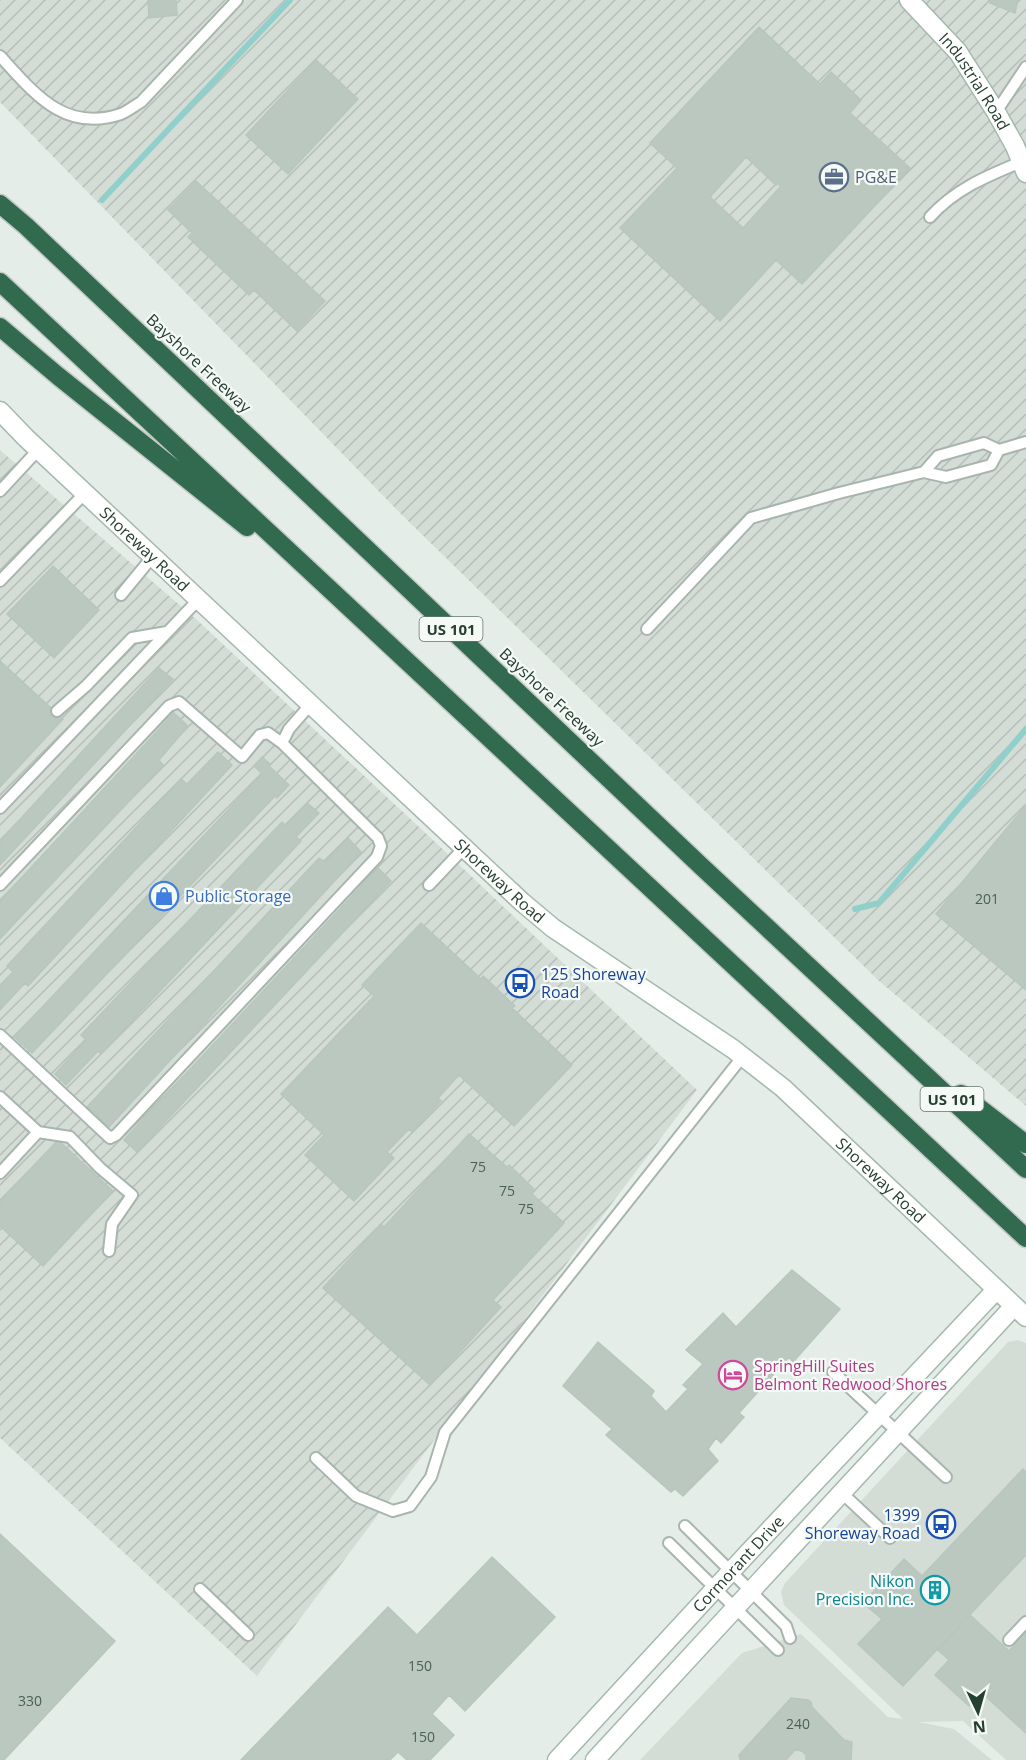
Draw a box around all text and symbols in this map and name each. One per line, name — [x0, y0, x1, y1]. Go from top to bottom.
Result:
street label: Industrial Road — [934, 28, 1015, 134]
office icon: PG&E — [818, 161, 850, 193]
place label: PG&E — [855, 166, 897, 188]
street label: Bayshore Freeway — [142, 309, 257, 418]
street label: Shoreway Road — [95, 502, 194, 596]
road number: US 101 — [420, 617, 482, 641]
street label: Bayshore Freeway — [495, 643, 610, 752]
street label: Shoreway Road — [450, 834, 550, 928]
shop icon: Public Storage — [148, 880, 180, 912]
place label: Public Storage — [185, 885, 291, 907]
house number: 201 — [975, 889, 999, 908]
place label: 125 Shoreway Road — [541, 963, 647, 1003]
bus stop icon: 125 Shoreway Road — [504, 967, 536, 999]
road number: US 101 — [920, 1087, 984, 1111]
street label: Shoreway Road — [831, 1133, 930, 1228]
house number: 75 — [470, 1157, 486, 1176]
house number: 75 — [499, 1181, 515, 1200]
house number: 75 — [518, 1199, 534, 1218]
place label: SpringHill Suites Belmont Redwood Shores — [754, 1355, 947, 1395]
hotel icon: SpringHill Suites Belmont Redwood Shores — [717, 1359, 749, 1391]
place label: 1399 Shoreway Road — [805, 1504, 920, 1544]
bus stop icon: 1399 Shoreway Road — [925, 1508, 957, 1540]
street label: Cormorant Drive — [688, 1511, 789, 1617]
place label: Nikon Precision Inc. — [816, 1570, 914, 1610]
building icon: Nikon Precision Inc. — [919, 1574, 951, 1606]
house number: 150 — [408, 1656, 432, 1675]
north arrow — [948, 1682, 1008, 1742]
house number: 330 — [18, 1691, 42, 1710]
house number: 240 — [786, 1714, 810, 1733]
text: N — [972, 1715, 987, 1738]
house number: 150 — [411, 1727, 435, 1746]

